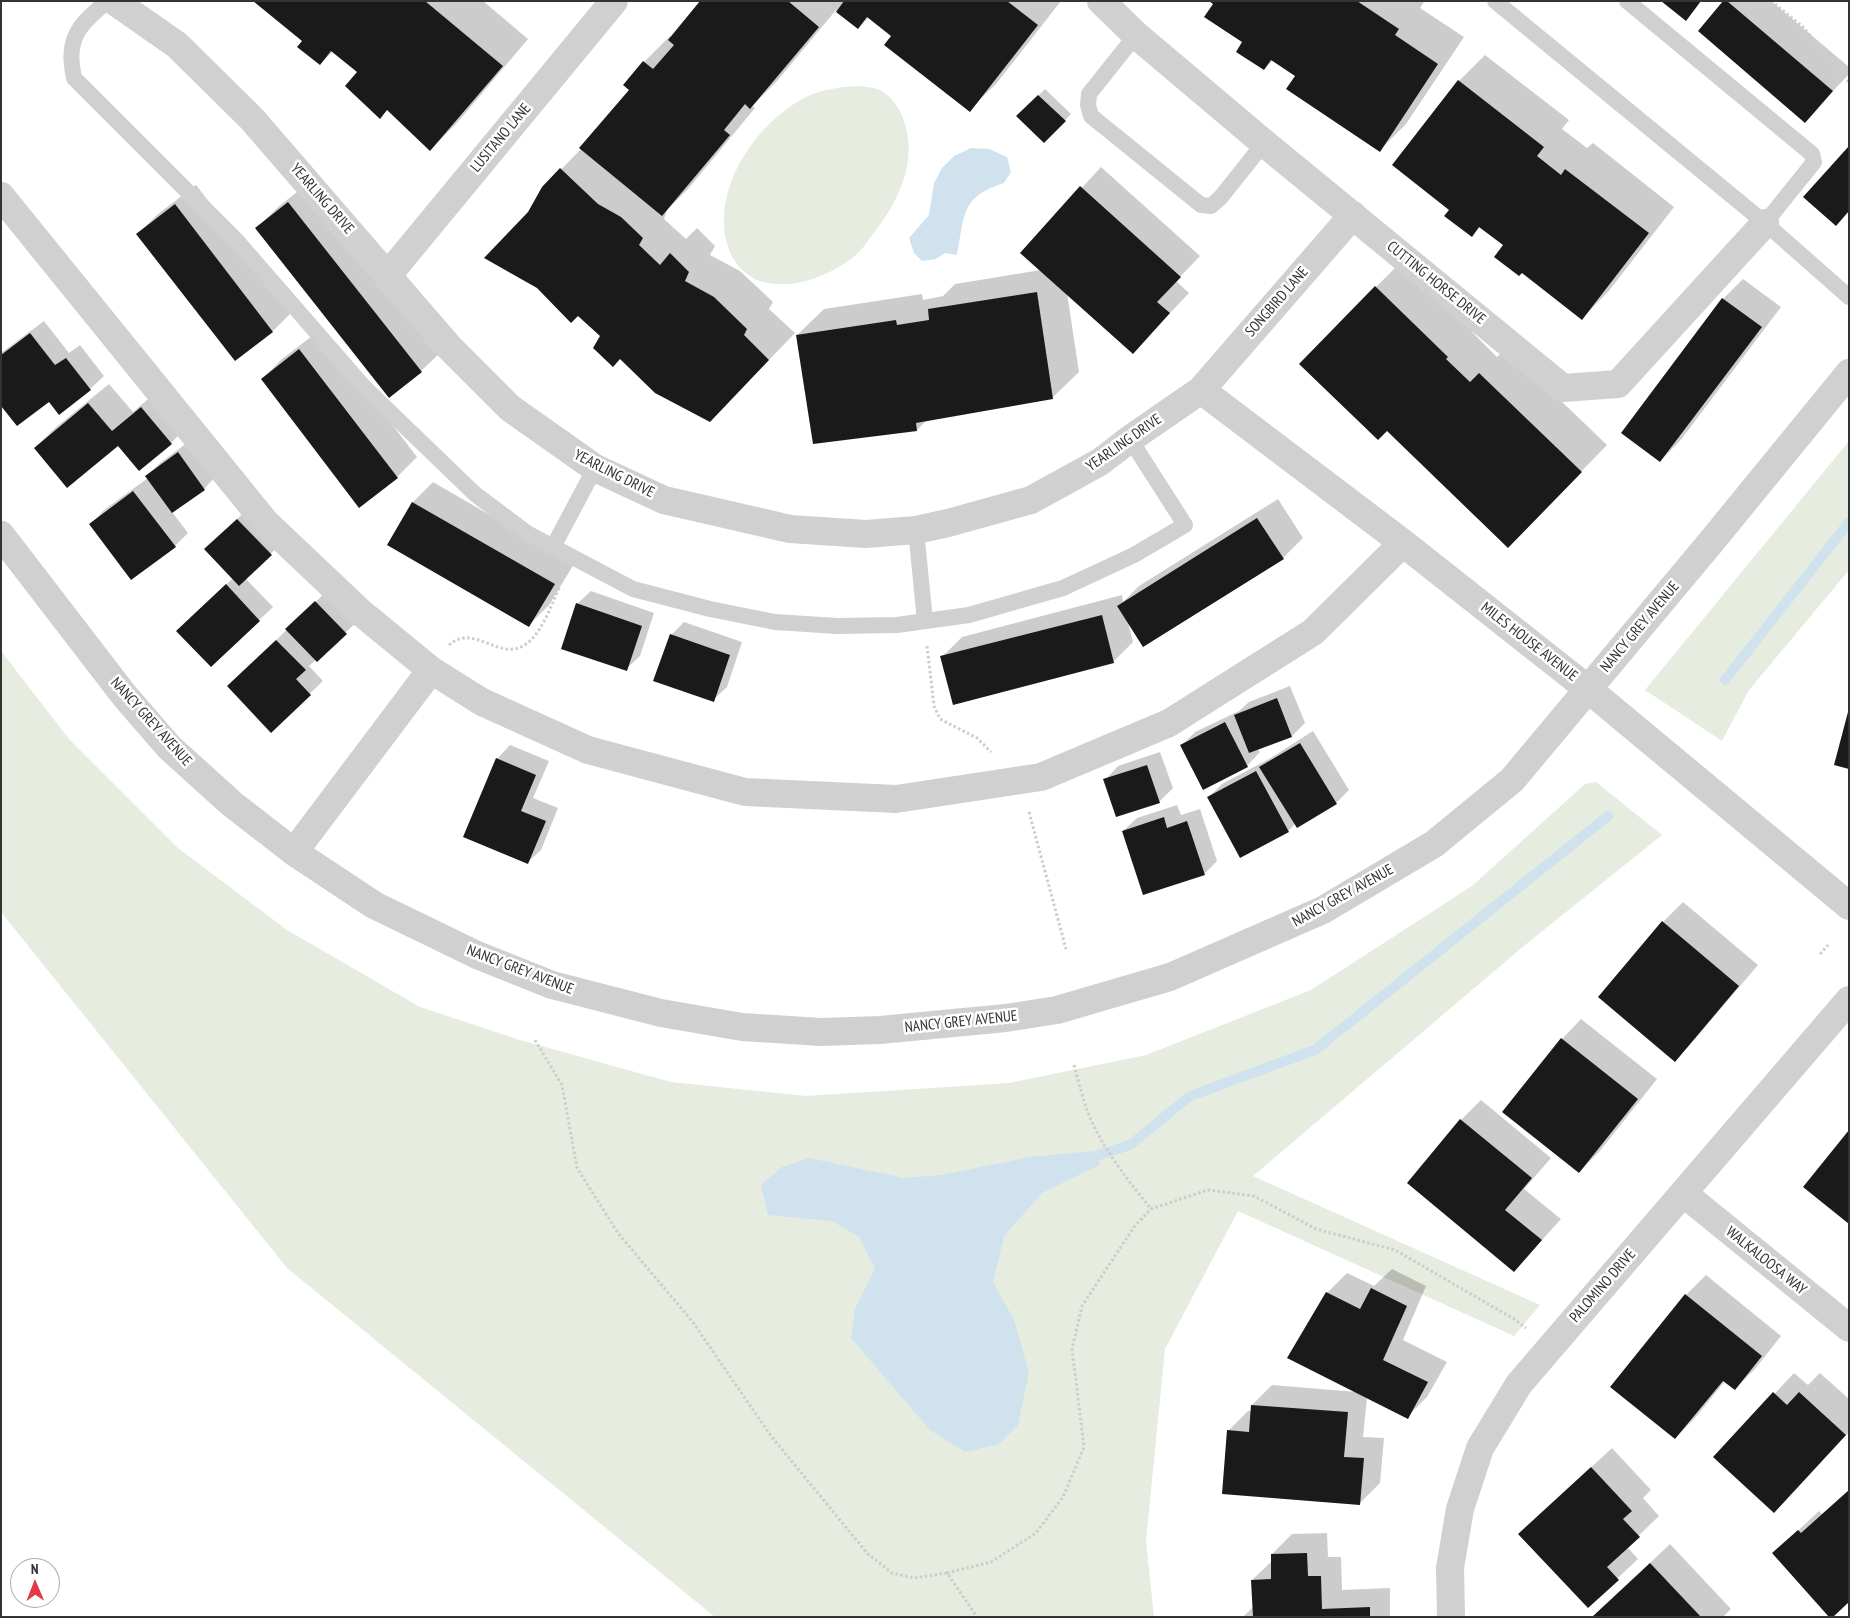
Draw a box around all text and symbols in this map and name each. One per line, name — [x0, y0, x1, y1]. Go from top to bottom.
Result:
street label: LUSITANO LANE — [467, 100, 535, 176]
street label: YEARLING DRIVE — [286, 160, 358, 238]
street label: CUTTING HORSE DRIVE — [1383, 238, 1489, 328]
street label: SONGBIRD LANE — [1242, 263, 1312, 341]
street label: YEARLING DRIVE — [1083, 410, 1165, 476]
street label: YEARLING DRIVE — [571, 446, 657, 502]
street label: NANCY GREY AVENUE — [1597, 578, 1683, 676]
street label: MILES HOUSE AVENUE — [1477, 599, 1581, 685]
street label: NANCY GREY AVENUE — [107, 674, 195, 770]
street label: NANCY GREY AVENUE — [1289, 861, 1397, 931]
street label: NANCY GREY AVENUE — [464, 941, 576, 999]
street label: NANCY GREY AVENUE — [904, 1007, 1018, 1037]
street label: WALKALOOSA WAY — [1722, 1223, 1810, 1299]
street label: PALOMINO DRIVE — [1566, 1246, 1640, 1326]
north arrow — [10, 1558, 60, 1608]
text: N — [31, 1560, 39, 1578]

